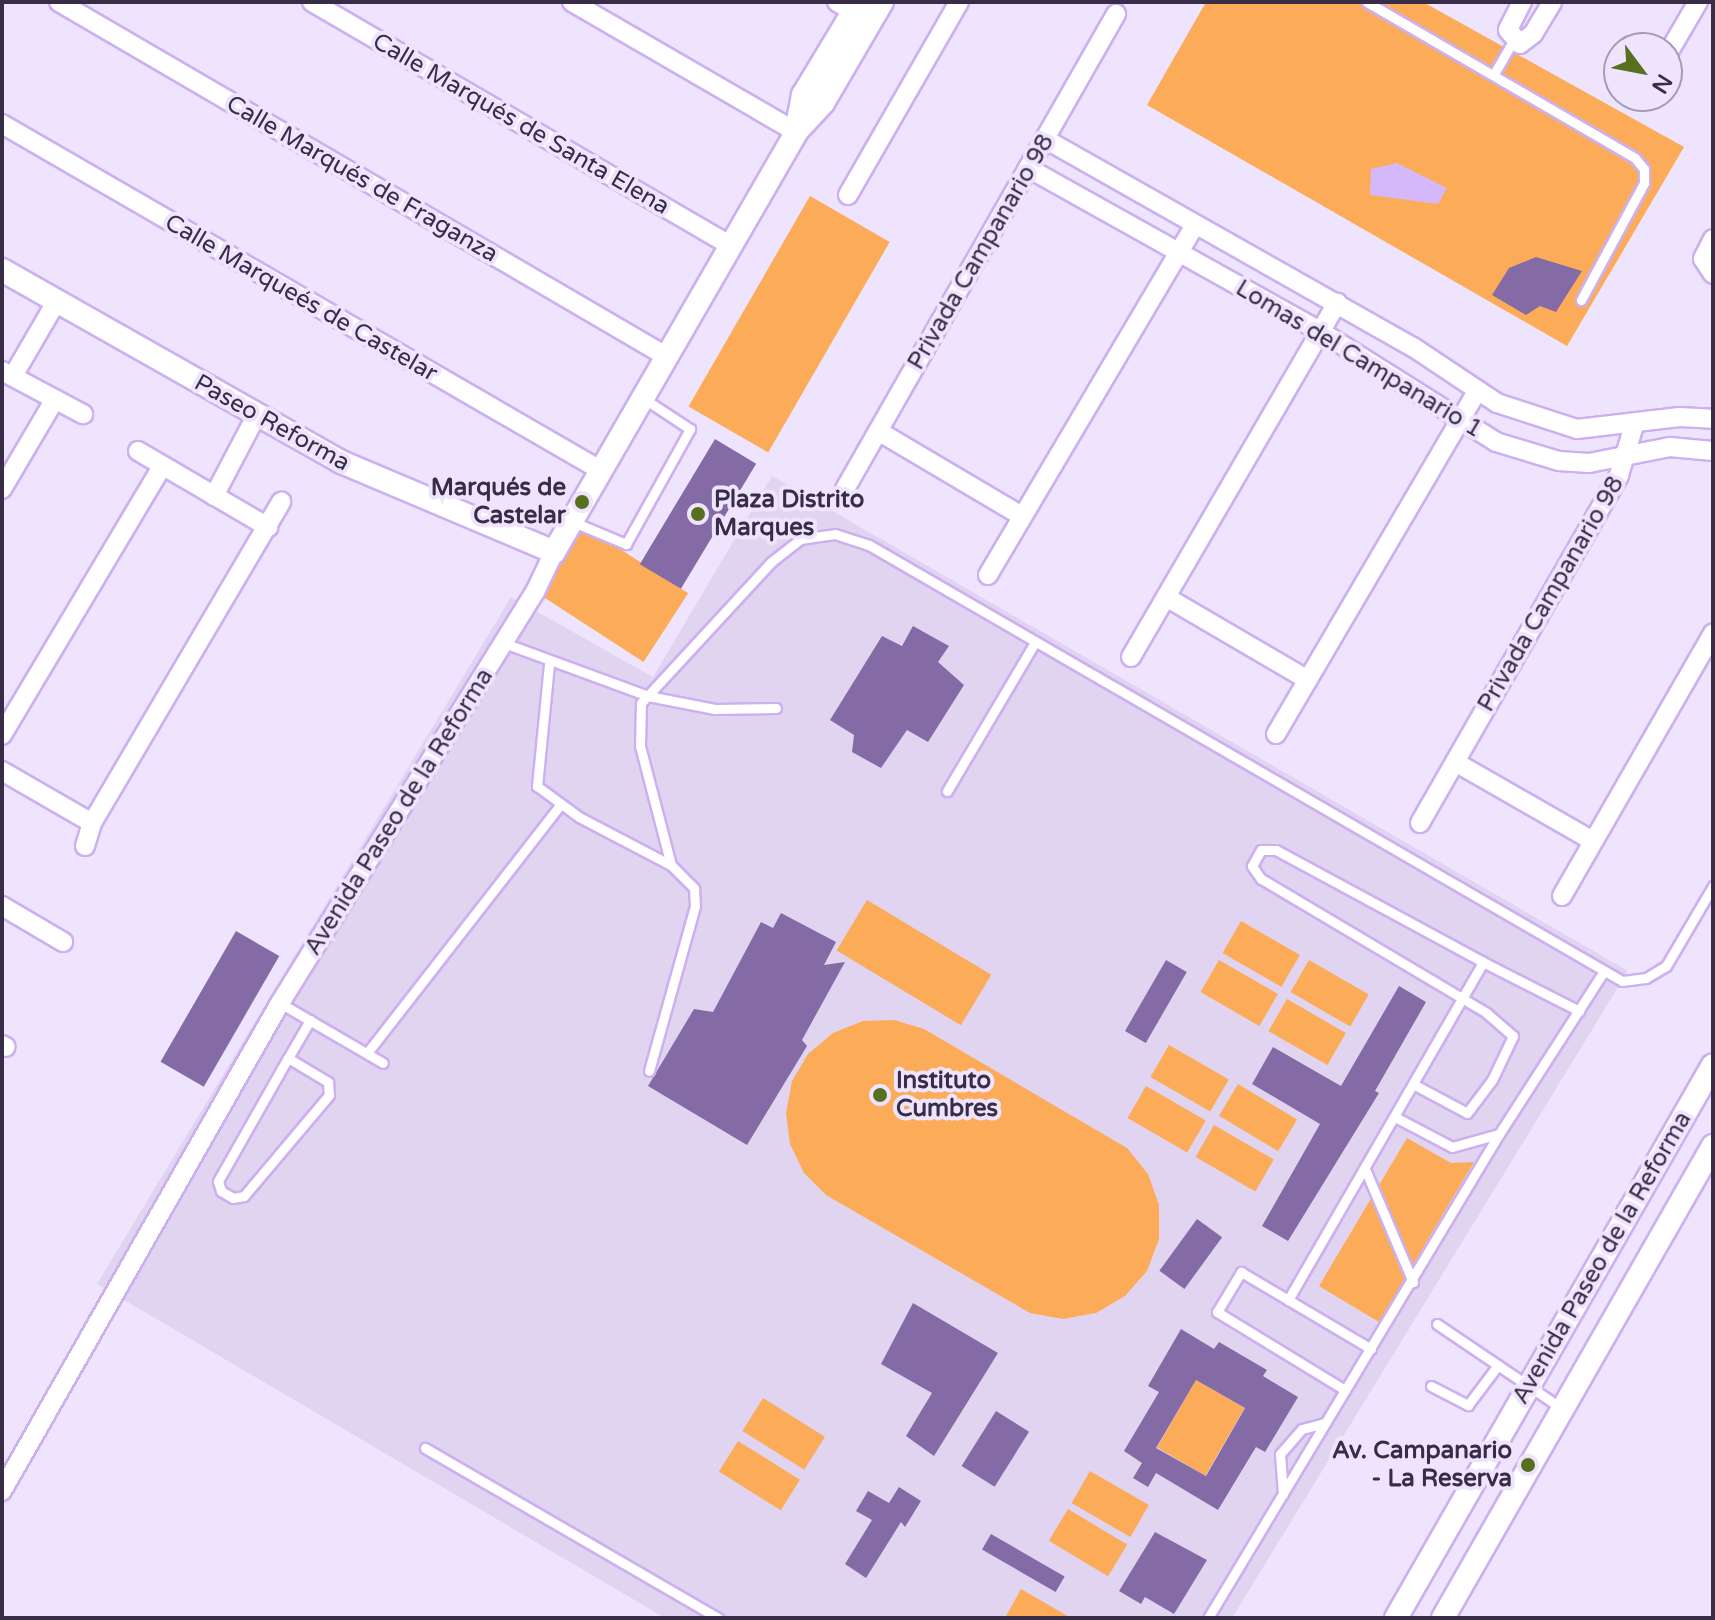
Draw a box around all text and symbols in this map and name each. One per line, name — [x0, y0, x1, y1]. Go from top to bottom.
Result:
street label: Calle Marqués de Santa Elena — [367, 27, 675, 221]
north arrow — [1603, 32, 1683, 112]
text: N — [1646, 69, 1677, 98]
street label: Calle Marqués de Fraganza — [221, 89, 503, 269]
street label: Privada Campanario 98 — [902, 129, 1060, 375]
street label: Calle Marqueés de Castelar — [160, 208, 442, 388]
street label: Lomas del Campanario 1 — [1230, 274, 1488, 444]
street label: Paseo Reforma — [189, 368, 355, 478]
street label: Privada Campanario 98 — [1472, 471, 1630, 717]
place label: Marqués de Castelar — [431, 474, 566, 530]
place label: Plaza Distrito Marques — [714, 486, 864, 542]
marker: Marqués de Castelar — [573, 493, 591, 511]
marker: Plaza Distrito Marques — [689, 505, 707, 523]
street label: Avenida Paseo de la Reforma — [299, 663, 499, 961]
place label: Instituto Cumbres — [896, 1067, 998, 1123]
marker: Instituto Cumbres — [871, 1086, 889, 1104]
street label: Avenida Paseo de la Reforma — [1506, 1107, 1698, 1409]
place label: Av. Campanario - La Reserva — [1332, 1437, 1512, 1493]
marker: Av. Campanario - La Reserva — [1519, 1456, 1537, 1474]

